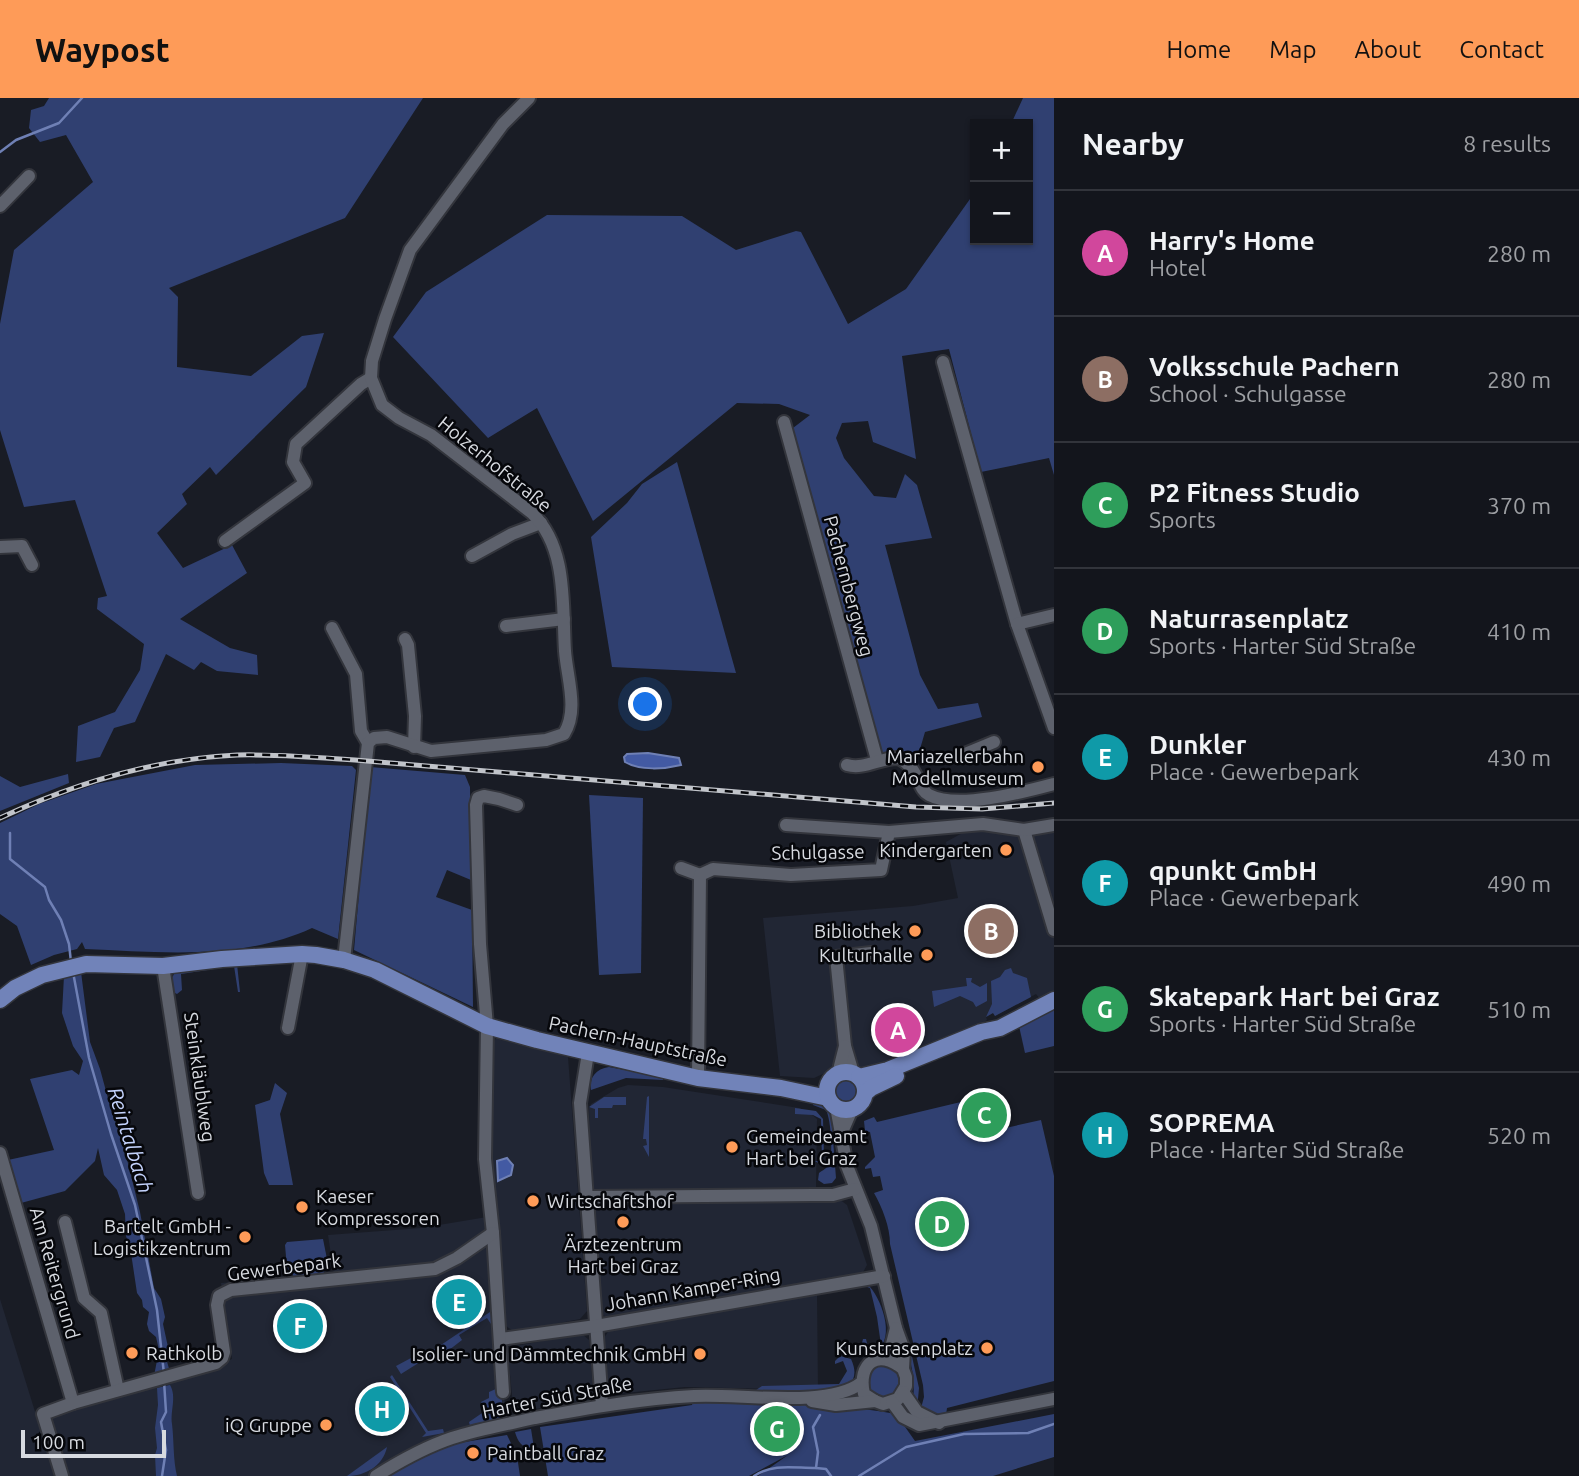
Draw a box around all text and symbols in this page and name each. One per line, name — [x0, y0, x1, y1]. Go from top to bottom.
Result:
text: Waypost — [35, 31, 170, 68]
text: Home — [1166, 36, 1231, 63]
text: Map — [1269, 36, 1316, 63]
text: About — [1354, 36, 1421, 63]
text: Contact — [1459, 36, 1544, 63]
map controls — [970, 119, 1033, 245]
button: + — [970, 119, 1033, 182]
text: Nearby — [1082, 127, 1184, 161]
text: 8 results — [1463, 131, 1551, 156]
button: − — [970, 182, 1033, 245]
text: Harry's Home — [1149, 226, 1315, 255]
text: A — [1097, 241, 1113, 266]
text: 280 m — [1487, 241, 1551, 266]
text: Hotel — [1149, 255, 1206, 280]
text: Volksschule Pachern — [1149, 352, 1400, 381]
text: B — [1097, 367, 1113, 392]
text: 280 m — [1487, 367, 1551, 392]
text: School · Schulgasse — [1149, 381, 1347, 406]
street label: Holzerhofstraße — [434, 412, 556, 516]
text: P2 Fitness Studio — [1149, 478, 1360, 507]
text: C — [1098, 493, 1112, 518]
text: 370 m — [1487, 493, 1551, 518]
text: Sports — [1149, 507, 1216, 532]
street label: Pachernbergweg — [820, 513, 878, 659]
text: Naturrasenplatz — [1149, 604, 1349, 633]
text: D — [1097, 619, 1113, 644]
text: 410 m — [1487, 619, 1551, 644]
text: Sports · Harter Süd Straße — [1149, 633, 1416, 658]
your location — [628, 687, 662, 721]
text: Dunkler — [1149, 730, 1247, 759]
place label: Mariazellerbahn Modellmuseum — [887, 745, 1024, 789]
text: E — [1098, 745, 1112, 770]
text: 430 m — [1487, 745, 1551, 770]
marker: Mariazellerbahn Modellmuseum — [1030, 759, 1046, 775]
text: Place · Gewerbepark — [1149, 759, 1359, 784]
place label: Kindergarten — [879, 839, 992, 861]
street label: Schulgasse — [771, 840, 865, 864]
marker: Kindergarten — [998, 842, 1014, 858]
text: qpunkt GmbH — [1149, 856, 1317, 885]
text: F — [1099, 871, 1111, 896]
text: 490 m — [1487, 871, 1551, 896]
text: Place · Gewerbepark — [1149, 885, 1359, 910]
pin: B — [968, 905, 1014, 957]
place label: Bibliothek — [814, 920, 901, 942]
marker: Bibliothek — [907, 923, 923, 939]
place label: Kulturhalle — [819, 944, 913, 966]
marker: Kulturhalle — [919, 947, 935, 963]
text: Skatepark Hart bei Graz — [1149, 982, 1439, 1011]
text: G — [1097, 997, 1113, 1022]
text: 510 m — [1487, 997, 1551, 1022]
pin: A — [875, 1004, 921, 1056]
street label: Steinkläublweg — [180, 1011, 220, 1143]
street label: Pachern-Hauptstraße — [547, 1011, 729, 1071]
text: Sports · Harter Süd Straße — [1149, 1011, 1416, 1036]
water label: Reintalbach — [103, 1084, 159, 1196]
pin: C — [961, 1089, 1007, 1141]
text: SOPREMA — [1149, 1108, 1275, 1137]
text: H — [1097, 1123, 1113, 1148]
text: 520 m — [1487, 1123, 1551, 1148]
place label: Gemeindeamt Hart bei Graz — [746, 1125, 867, 1169]
text: Place · Harter Süd Straße — [1149, 1137, 1404, 1162]
marker: Gemeindeamt Hart bei Graz — [724, 1139, 740, 1155]
place label: Kaeser Kompressoren — [316, 1185, 440, 1229]
place label: Wirtschaftshof — [547, 1190, 675, 1212]
marker: Wirtschaftshof — [525, 1193, 541, 1209]
pin: D — [919, 1198, 965, 1250]
marker: Kaeser Kompressoren — [294, 1199, 310, 1215]
street label: Am Reitergrund — [26, 1205, 84, 1341]
marker: Ärztezentrum Hart bei Graz — [615, 1214, 631, 1230]
place label: Bartelt GmbH - Logistikzentrum — [93, 1215, 231, 1259]
marker: Bartelt GmbH - Logistikzentrum — [237, 1229, 253, 1245]
place label: Ärztezentrum Hart bei Graz — [564, 1233, 682, 1277]
street label: Gewerbepark — [226, 1249, 343, 1285]
street label: Johann Kamper-Ring — [604, 1263, 782, 1315]
pin: E — [436, 1276, 482, 1328]
pin: F — [277, 1300, 323, 1352]
place label: Kunstrasenplatz — [835, 1337, 973, 1359]
marker: Kunstrasenplatz — [979, 1340, 995, 1356]
place label: Rathkolb — [146, 1342, 222, 1364]
place label: Isolier- und Dämmtechnik GmbH — [412, 1343, 686, 1365]
marker: Rathkolb — [124, 1345, 140, 1361]
marker: Isolier- und Dämmtechnik GmbH — [692, 1346, 708, 1362]
street label: Harter Süd Straße — [480, 1372, 634, 1422]
pin: H — [359, 1383, 405, 1435]
pin: G — [754, 1403, 800, 1455]
place label: iQ Gruppe — [225, 1414, 312, 1436]
marker: iQ Gruppe — [318, 1417, 334, 1433]
scale bar — [21, 1427, 166, 1459]
text: 100 m — [32, 1431, 85, 1453]
place label: Paintball Graz — [487, 1442, 605, 1464]
marker: Paintball Graz — [465, 1445, 481, 1461]

